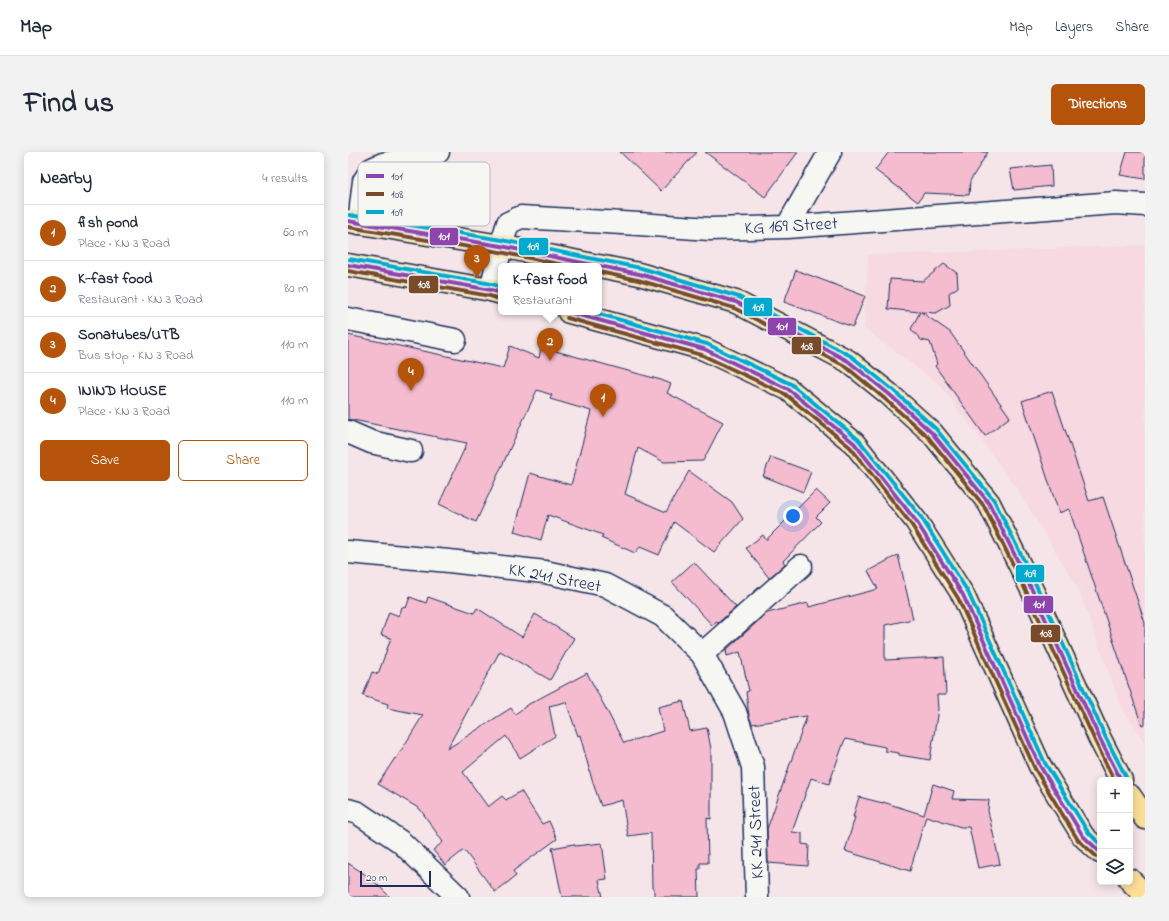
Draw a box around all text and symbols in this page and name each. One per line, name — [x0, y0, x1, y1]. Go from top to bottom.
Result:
text: Map — [20, 14, 52, 41]
text: Map — [1009, 17, 1033, 38]
text: Layers — [1055, 17, 1093, 38]
text: Share — [1115, 17, 1149, 38]
text: Find us — [24, 84, 114, 125]
button: Directions — [1051, 84, 1145, 125]
legend — [358, 162, 490, 226]
text: Nearby — [40, 166, 92, 191]
text: 4 results — [262, 169, 308, 188]
text: 101 — [391, 169, 403, 185]
text: 108 — [391, 187, 403, 203]
text: 109 — [391, 205, 403, 221]
text: fish pond — [78, 212, 138, 234]
street label: KG 169 Street — [744, 212, 838, 242]
text: 1 — [51, 223, 55, 242]
text: 60 m — [283, 223, 308, 242]
line badge: 101 — [429, 227, 459, 246]
text: 101 — [438, 229, 450, 245]
text: Place · KN 3 Road — [78, 234, 170, 253]
line badge: 109 — [518, 237, 549, 256]
text: 109 — [527, 239, 539, 255]
pin: 3 — [464, 245, 490, 278]
popup — [498, 263, 602, 315]
text: K-fast food — [78, 268, 152, 290]
text: K-fast food — [513, 269, 587, 291]
line badge: 108 — [408, 275, 439, 294]
text: 108 — [418, 277, 431, 293]
text: 2 — [50, 279, 56, 298]
text: 80 m — [284, 279, 308, 298]
text: Restaurant · KN 3 Road — [78, 290, 203, 309]
text: Restaurant — [513, 291, 573, 310]
line badge: 109 — [743, 297, 773, 317]
text: 109 — [752, 300, 764, 316]
line badge: 101 — [767, 317, 797, 336]
text: 101 — [776, 319, 788, 335]
text: Sonatubes/UTB — [78, 324, 180, 346]
pin: 2 — [537, 328, 563, 361]
text: 3 — [50, 335, 56, 354]
text: 110 m — [281, 335, 308, 354]
line badge: 108 — [791, 336, 822, 355]
text: 108 — [801, 339, 814, 355]
text: Bus stop · KN 3 Road — [78, 346, 193, 365]
pin: 4 — [398, 358, 424, 391]
text: ININD HOUSE — [78, 380, 167, 402]
pin: 1 — [590, 384, 616, 417]
text: 4 — [50, 391, 56, 410]
text: 110 m — [281, 391, 308, 410]
text: Place · KN 3 Road — [78, 402, 170, 421]
button: Save — [40, 440, 170, 481]
button: Share — [178, 440, 308, 481]
your location — [783, 506, 803, 526]
street label: KK 241 Street — [506, 557, 603, 601]
line badge: 109 — [1015, 564, 1045, 583]
text: 109 — [1024, 566, 1036, 582]
line badge: 101 — [1023, 595, 1054, 614]
text: 101 — [1033, 597, 1045, 613]
line badge: 108 — [1030, 624, 1061, 643]
text: 108 — [1040, 626, 1053, 642]
map controls — [1097, 777, 1133, 885]
button: + — [1097, 777, 1133, 813]
street label: KK 241 Street — [742, 785, 772, 879]
button: − — [1097, 813, 1133, 849]
button: layers — [1097, 849, 1133, 885]
scale bar — [360, 869, 431, 888]
text: 20 m — [366, 870, 388, 886]

